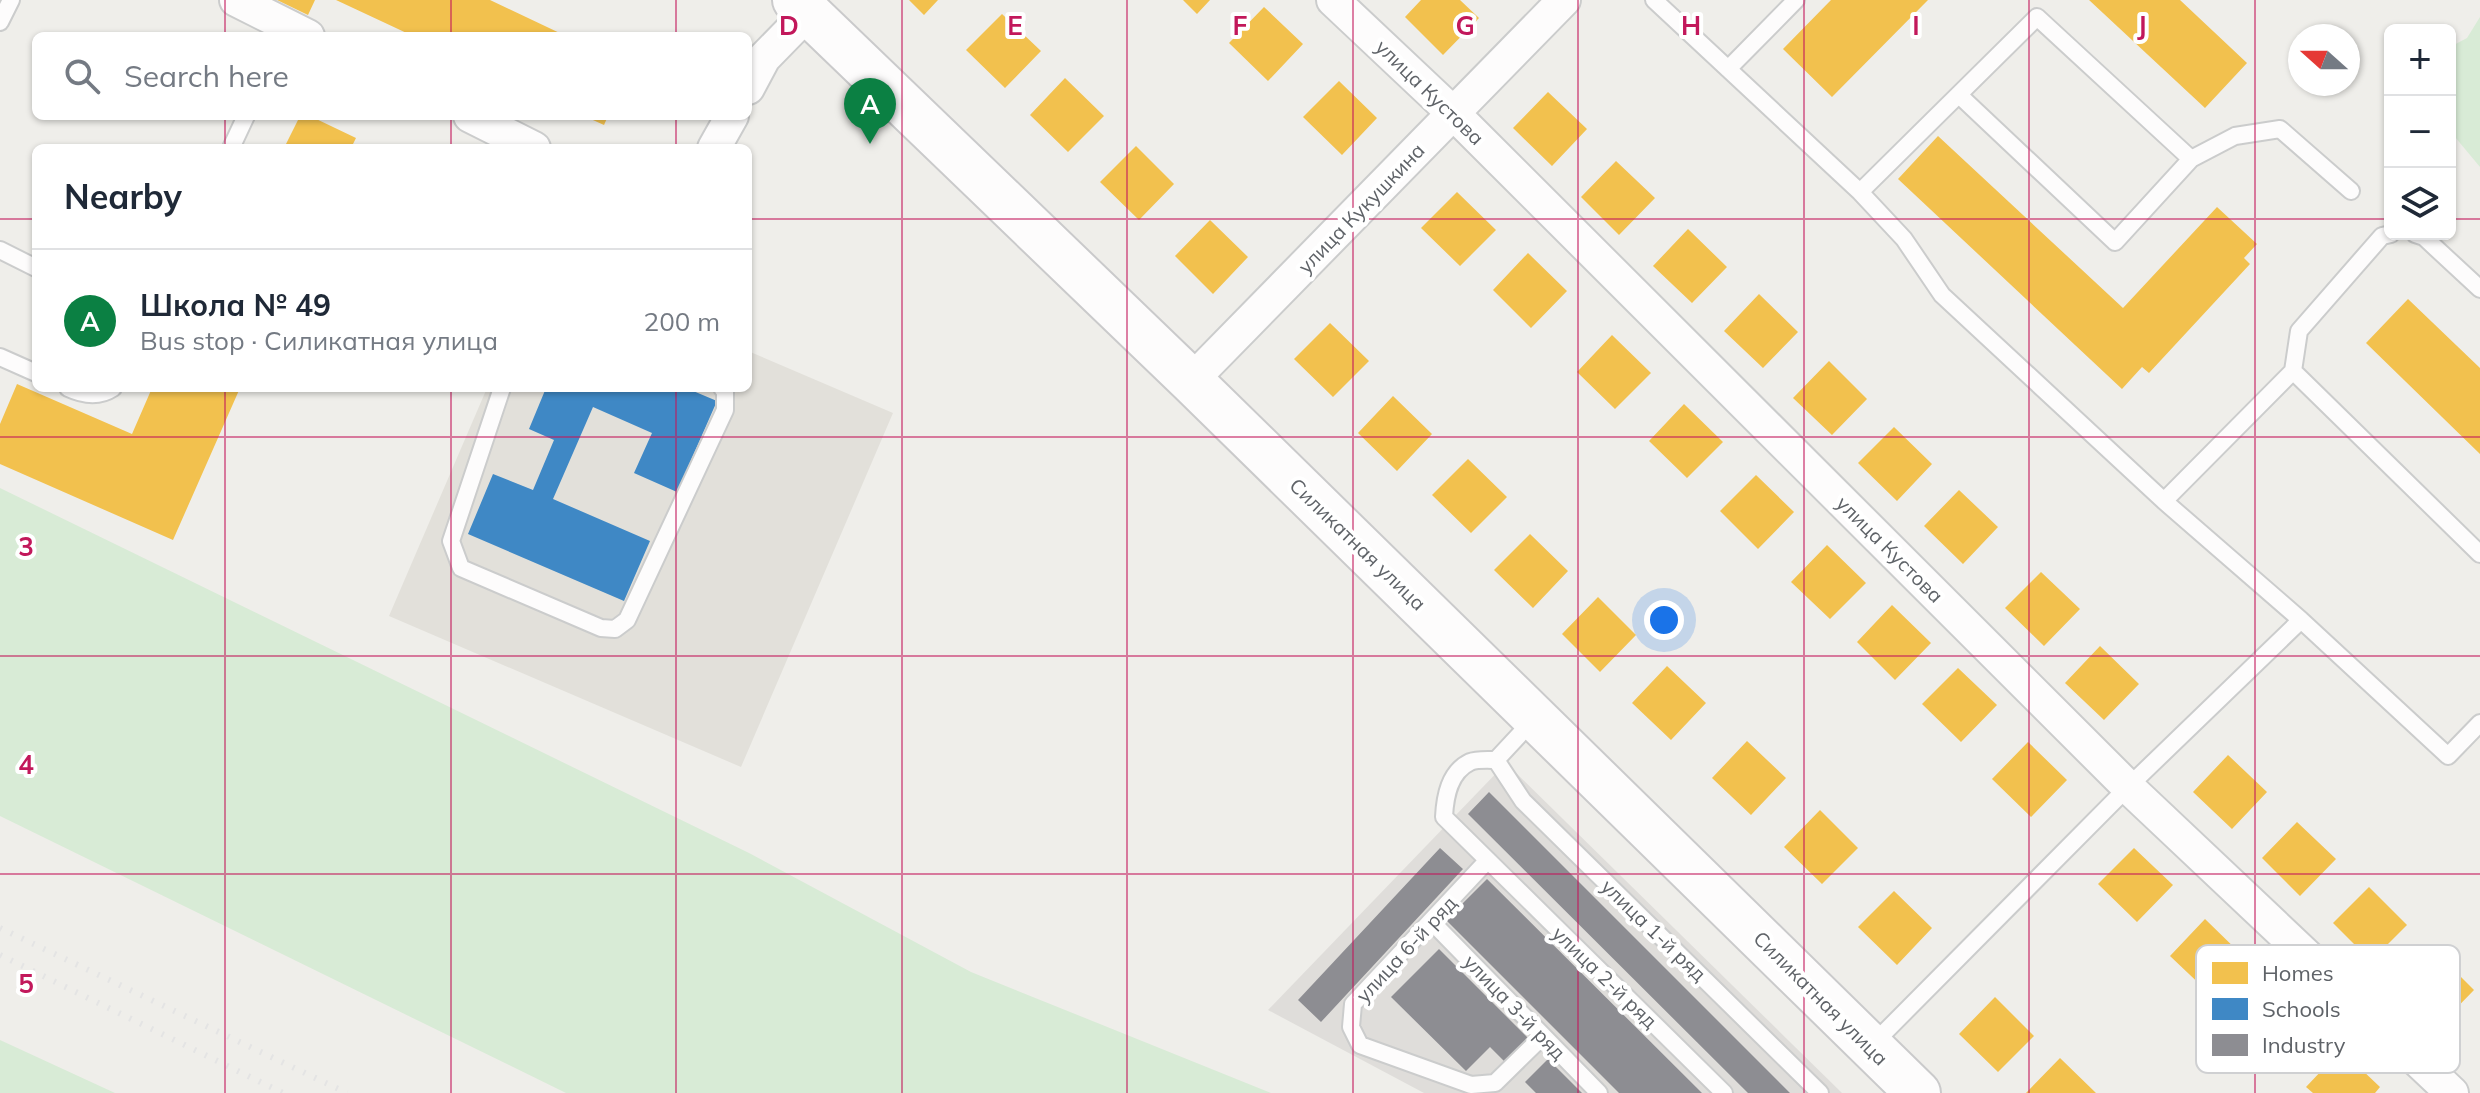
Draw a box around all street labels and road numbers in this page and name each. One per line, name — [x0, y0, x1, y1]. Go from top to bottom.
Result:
street label: улица Кустова — [1371, 34, 1489, 150]
street label: улица Кукушкина — [1292, 138, 1430, 278]
street label: Силикатная улица — [1285, 473, 1431, 615]
street label: улица Кустова — [1831, 490, 1949, 608]
street label: улица 1-й ряд — [1596, 874, 1712, 986]
street label: улица 6-й ряд — [1350, 891, 1462, 1007]
street label: улица 2-й ряд — [1547, 921, 1663, 1033]
street label: Силикатная улица — [1749, 926, 1893, 1070]
street label: улица 3-й ряд — [1459, 949, 1571, 1065]

